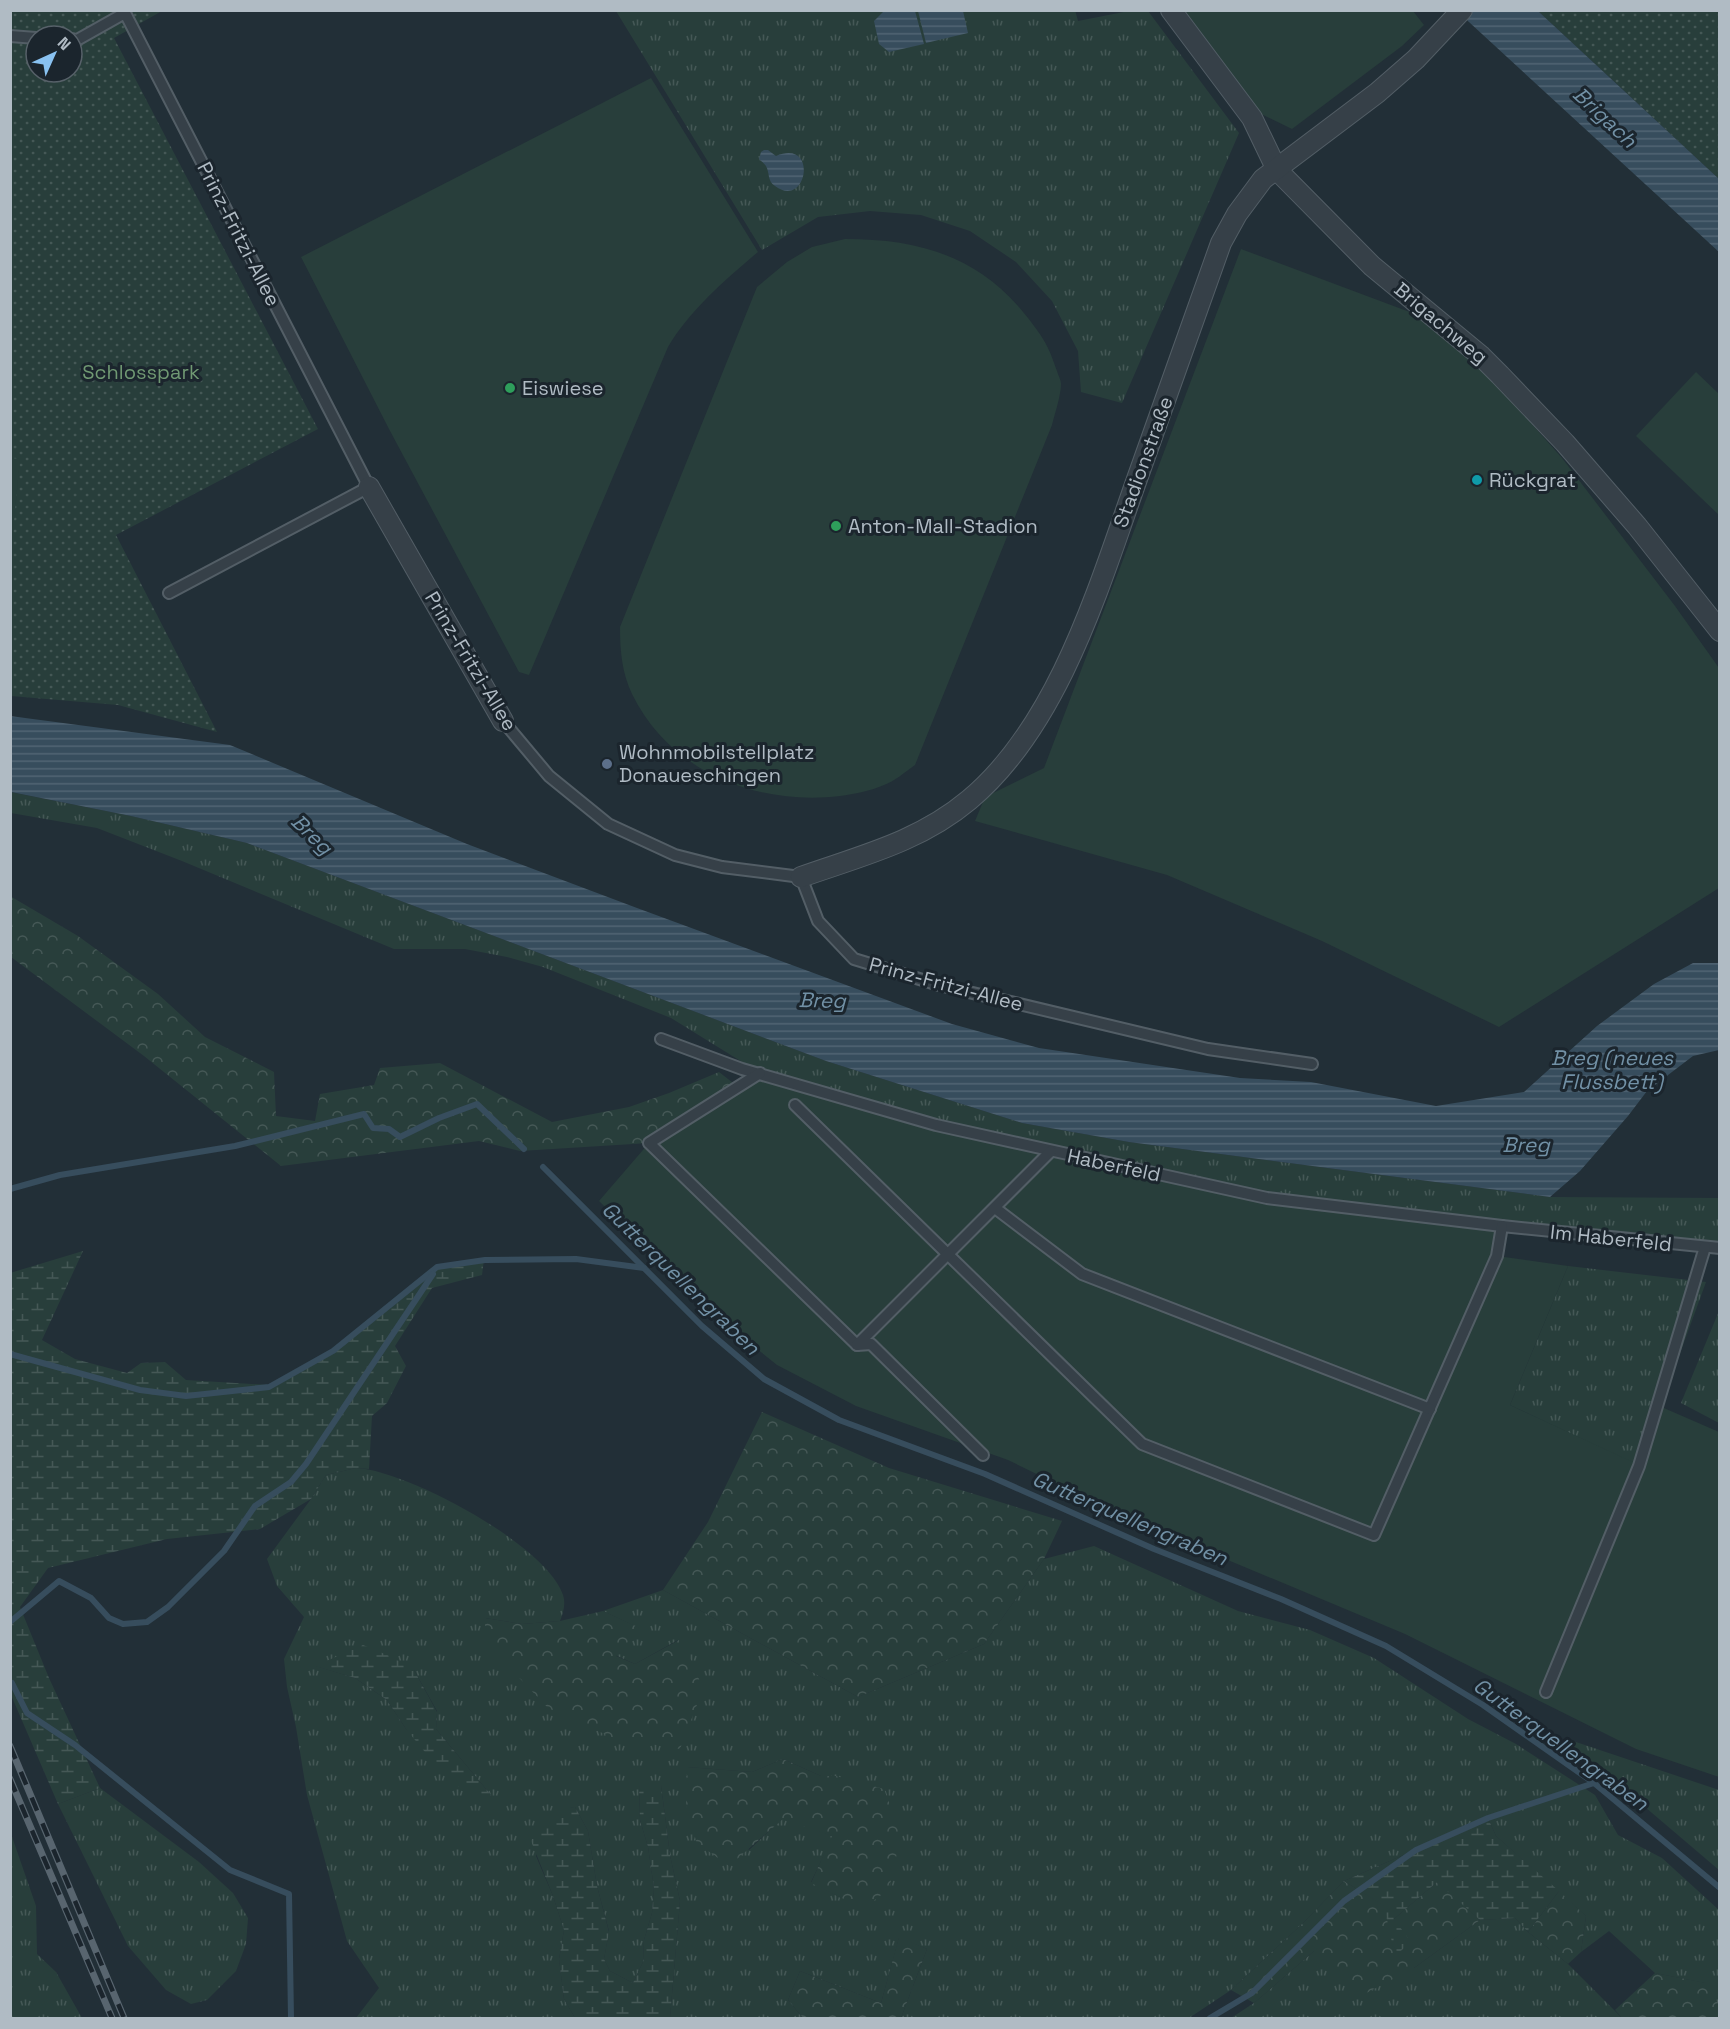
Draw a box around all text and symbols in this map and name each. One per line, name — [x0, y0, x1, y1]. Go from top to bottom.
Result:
north arrow — [24, 24, 84, 84]
text: N — [53, 33, 75, 55]
water label: Brigach — [1567, 81, 1643, 154]
street label: Prinz-Fritzi-Allee — [191, 158, 287, 310]
street label: Brigachweg — [1389, 276, 1493, 370]
park label: Schlosspark — [82, 359, 200, 385]
place label: Eiswiese — [522, 375, 604, 401]
marker: Eiswiese — [503, 381, 517, 395]
street label: Stadionstraße — [1107, 393, 1179, 531]
place label: Rückgrat — [1489, 467, 1576, 493]
marker: Rückgrat — [1470, 473, 1484, 487]
place label: Anton-Mall-Stadion — [848, 513, 1038, 539]
marker: Anton-Mall-Stadion — [829, 519, 843, 533]
street label: Prinz-Fritzi-Allee — [419, 586, 523, 736]
place label: Wohnmobilstellplatz Donaueschingen — [619, 739, 814, 788]
marker: Wohnmobilstellplatz Donaueschingen — [600, 757, 614, 771]
water label: Breg — [286, 808, 339, 861]
street label: Prinz-Fritzi-Allee — [866, 951, 1026, 1017]
water label: Breg — [798, 986, 847, 1014]
water label: Breg (neues Flussbett) — [1551, 1044, 1674, 1095]
water label: Breg — [1502, 1131, 1551, 1158]
street label: Haberfeld — [1065, 1142, 1163, 1188]
water label: Gutterquellengraben — [596, 1196, 767, 1361]
street label: Im Haberfeld — [1549, 1219, 1673, 1257]
water label: Gutterquellengraben — [1028, 1465, 1233, 1572]
water label: Gutterquellengraben — [1468, 1672, 1655, 1817]

